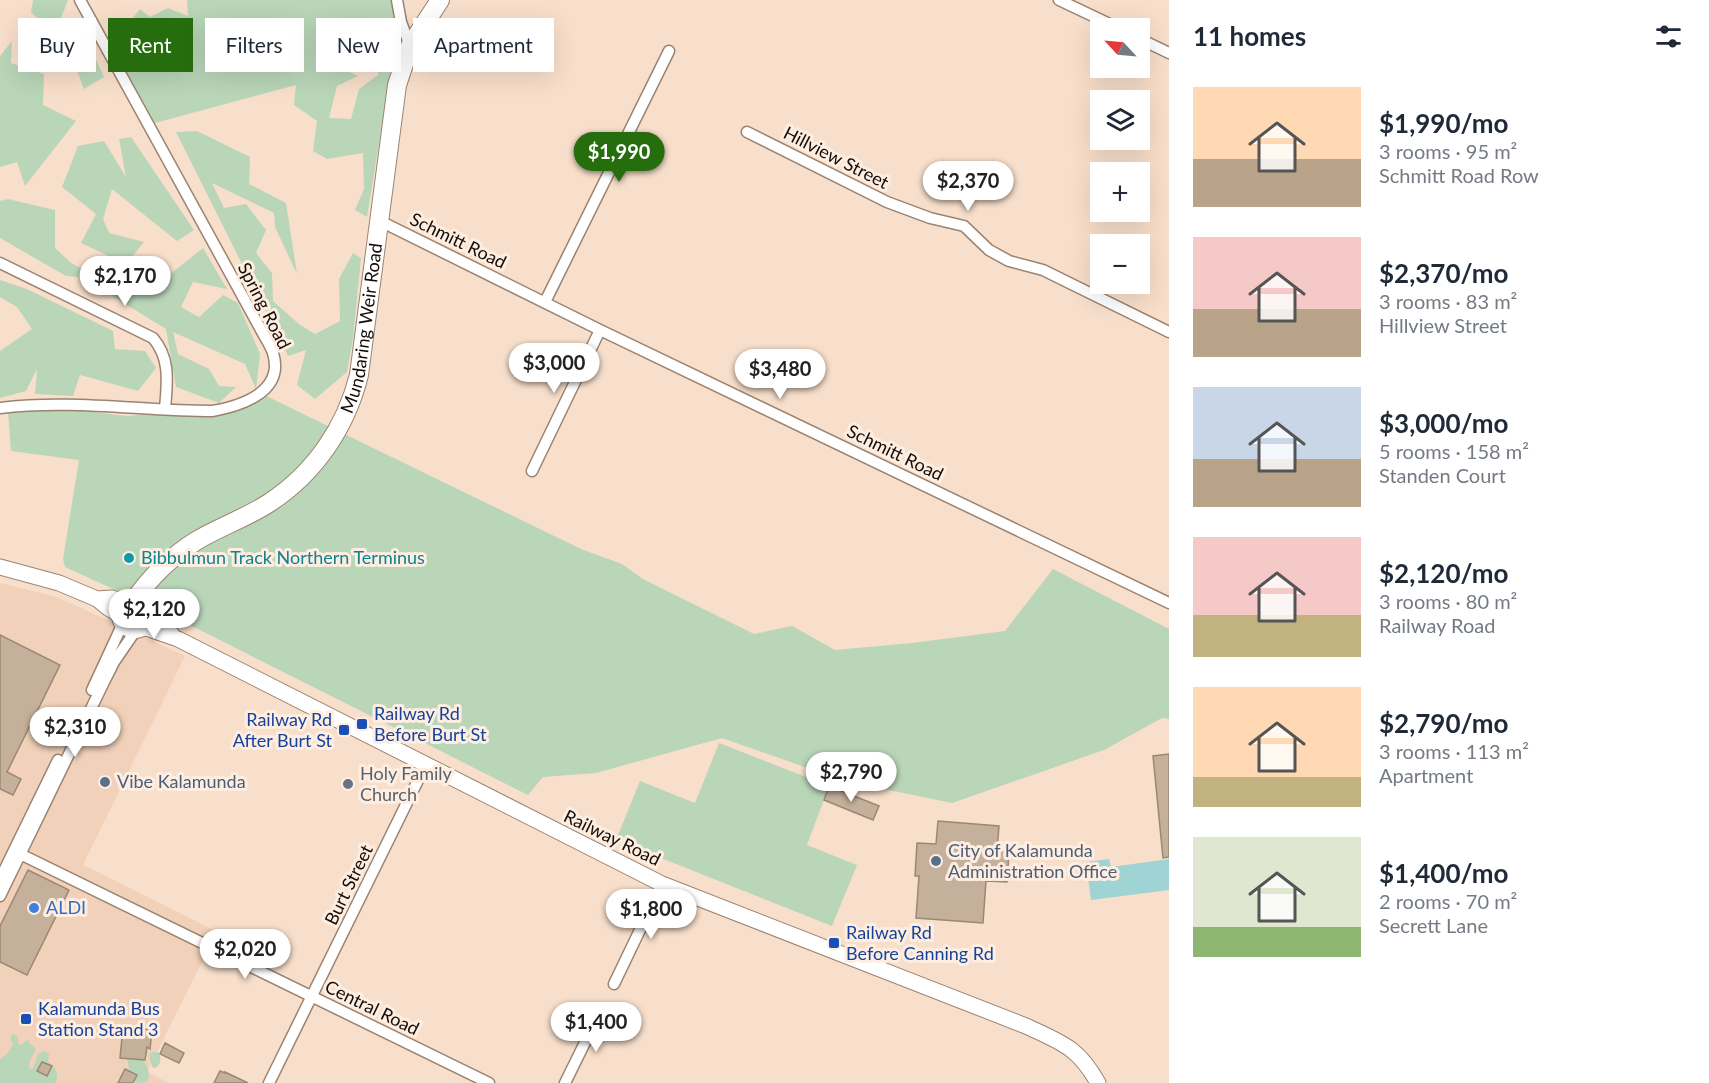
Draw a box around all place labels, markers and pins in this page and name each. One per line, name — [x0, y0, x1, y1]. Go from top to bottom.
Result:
pin: $1,990 — [570, 132, 668, 183]
pin: $2,370 — [919, 161, 1017, 212]
pin: $2,170 — [76, 256, 174, 307]
pin: $3,000 — [505, 343, 603, 394]
pin: $3,480 — [731, 349, 829, 400]
place label: Bibbulmun Track Northern Terminus — [141, 546, 425, 568]
marker: Bibbulmun Track Northern Terminus — [122, 551, 136, 565]
pin: $2,120 — [105, 589, 203, 640]
place label: Railway Rd Before Burt St — [374, 702, 487, 745]
pin: $2,310 — [26, 707, 124, 758]
place label: Railway Rd After Burt St — [233, 708, 333, 751]
marker: Railway Rd Before Burt St — [355, 717, 369, 731]
marker: Railway Rd After Burt St — [337, 723, 351, 737]
pin: $2,790 — [802, 752, 900, 803]
place label: Holy Family Church — [360, 762, 453, 805]
place label: Vibe Kalamunda — [117, 770, 246, 792]
marker: Vibe Kalamunda — [98, 775, 112, 789]
marker: Holy Family Church — [341, 777, 355, 791]
place label: City of Kalamunda Administration Office — [948, 839, 1117, 882]
marker: City of Kalamunda Administration Office — [929, 854, 943, 868]
pin: $1,800 — [602, 889, 700, 940]
place label: ALDI — [46, 896, 86, 918]
marker: ALDI — [27, 901, 41, 915]
place label: Railway Rd Before Canning Rd — [846, 921, 994, 964]
pin: $2,020 — [196, 929, 294, 980]
marker: Railway Rd Before Canning Rd — [827, 936, 841, 950]
place label: Kalamunda Bus Station Stand 3 — [38, 997, 160, 1040]
pin: $1,400 — [547, 1002, 645, 1053]
marker: Kalamunda Bus Station Stand 3 — [19, 1012, 33, 1026]

